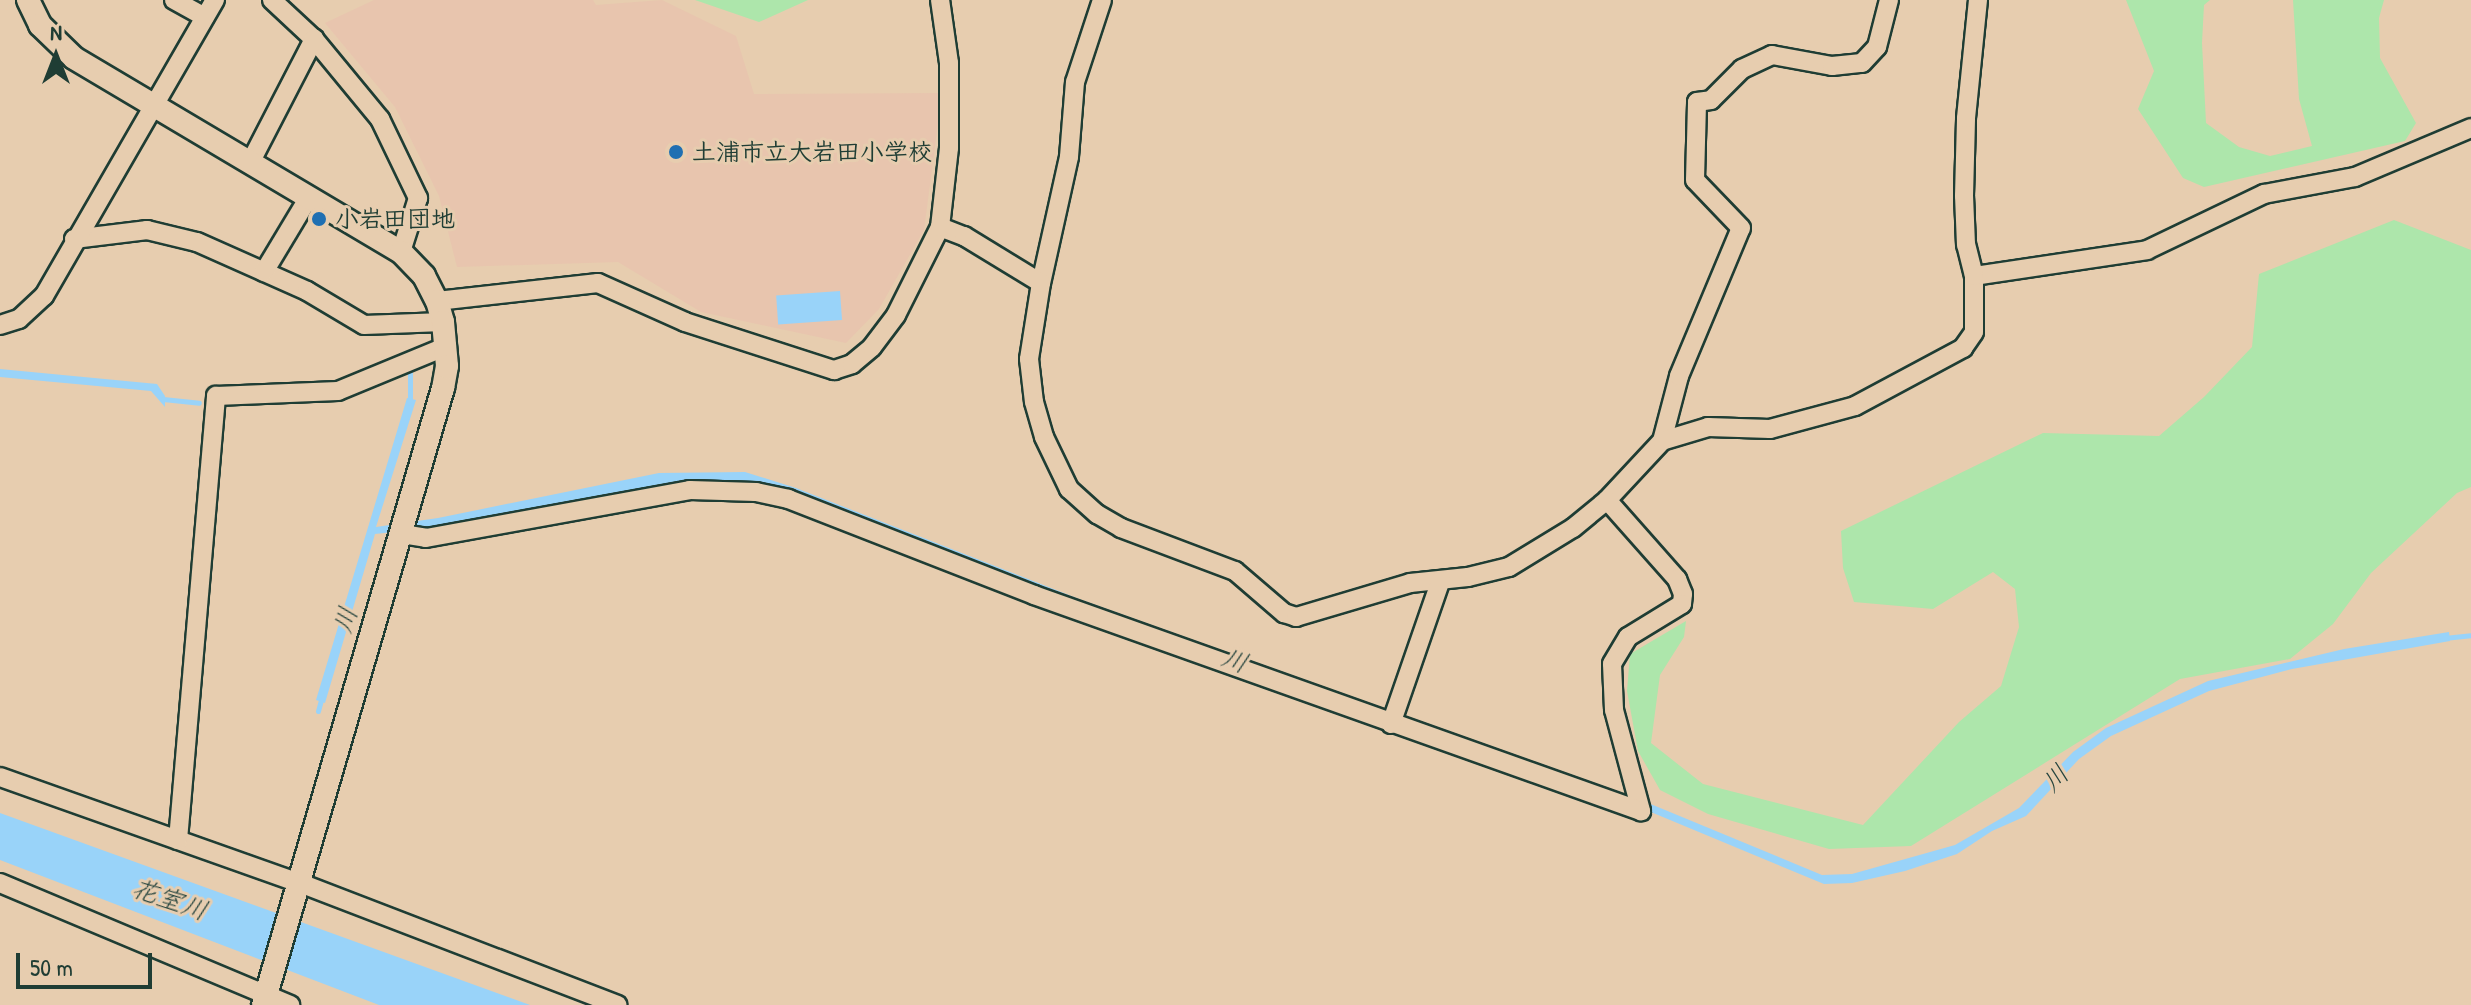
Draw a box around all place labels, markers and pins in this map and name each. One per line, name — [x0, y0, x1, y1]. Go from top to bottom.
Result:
place label: 土浦市立大岩田小学校 — [692, 138, 932, 166]
marker: 土浦市立大岩田小学校 — [667, 143, 685, 161]
place label: 小岩田団地 — [335, 205, 455, 233]
marker: 小岩田団地 — [310, 210, 328, 228]

